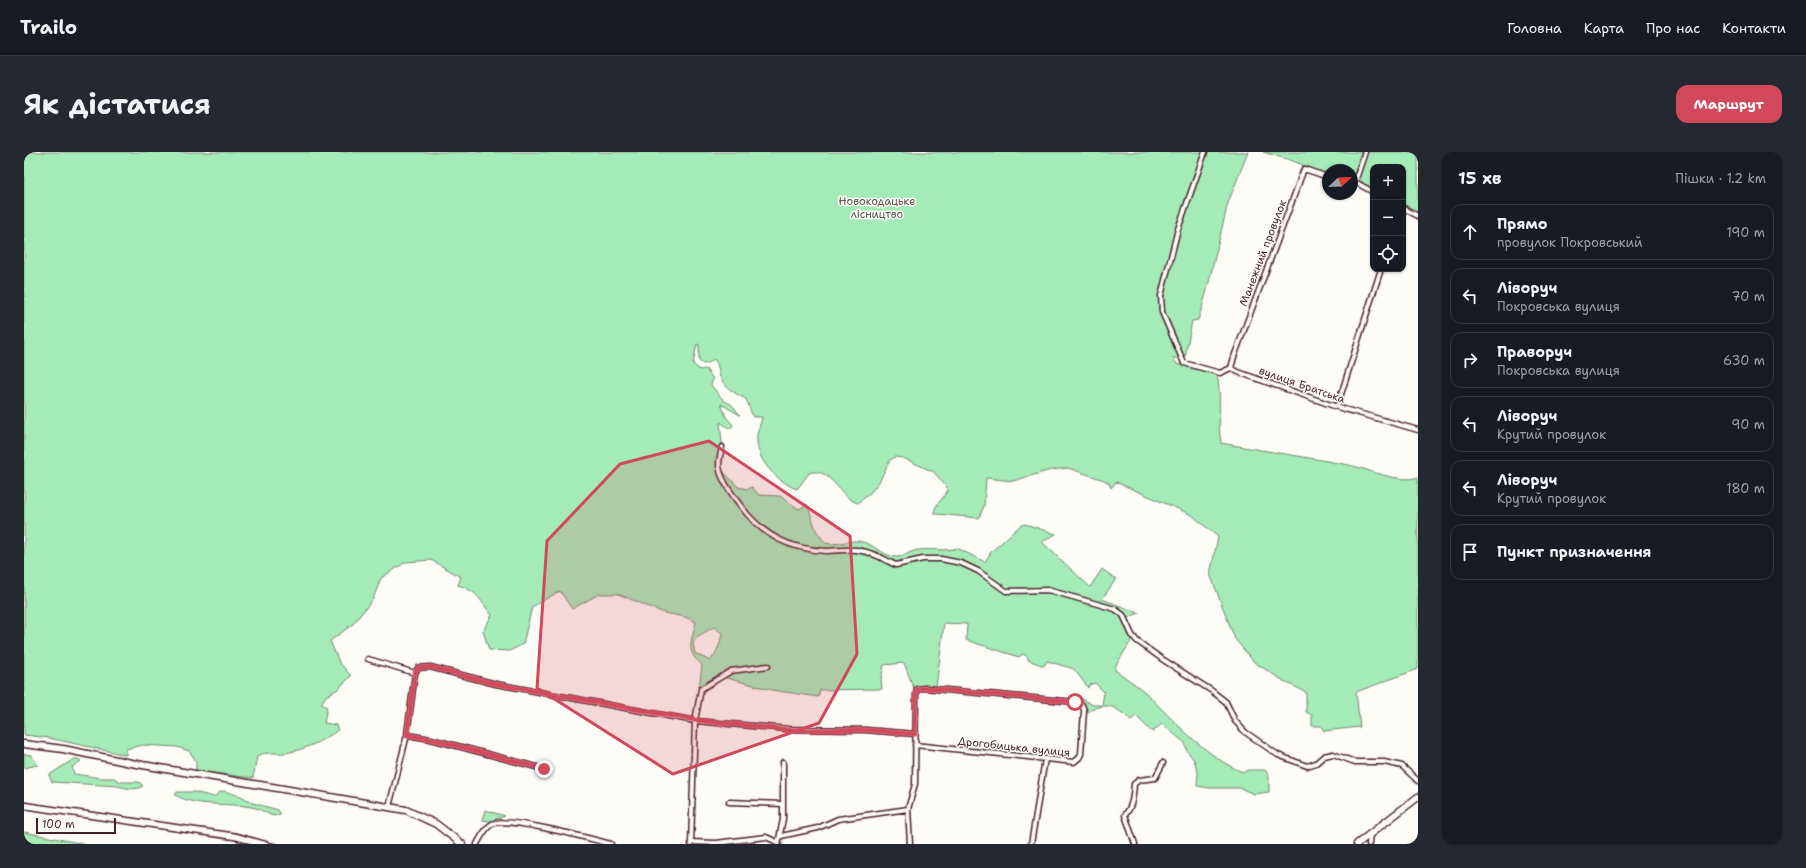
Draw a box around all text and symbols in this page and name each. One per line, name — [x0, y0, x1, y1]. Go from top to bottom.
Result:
text: Trailo — [20, 15, 77, 40]
text: Головна — [1507, 19, 1562, 37]
text: Карта — [1584, 19, 1624, 37]
text: Про нас — [1646, 19, 1700, 37]
text: Контакти — [1722, 19, 1786, 37]
text: Як дістатися — [24, 85, 211, 123]
button: Маршрут — [1676, 85, 1782, 123]
north arrow — [1322, 164, 1358, 200]
map controls — [1370, 164, 1406, 272]
button: + — [1370, 164, 1406, 200]
text: 15 хв — [1458, 167, 1501, 189]
text: Пішки · 1.2 km — [1675, 170, 1766, 187]
park label: Новокодацьке лісництво — [839, 194, 915, 222]
street label: Манежний провулок — [1236, 197, 1290, 308]
button: − — [1370, 200, 1406, 236]
text: Прямо — [1497, 214, 1547, 234]
icon: ahead — [1459, 221, 1481, 243]
text: 190 m — [1726, 224, 1765, 241]
text: провулок Покровський — [1497, 234, 1642, 251]
button: locate — [1370, 236, 1406, 272]
text: Ліворуч — [1497, 278, 1557, 298]
icon: left — [1459, 285, 1481, 307]
text: 70 m — [1731, 288, 1765, 305]
text: Покровська вулиця — [1497, 298, 1620, 315]
text: Праворуч — [1497, 342, 1572, 362]
icon: right — [1459, 349, 1481, 371]
text: 630 m — [1723, 352, 1765, 369]
text: Покровська вулиця — [1497, 362, 1620, 379]
street label: вулиця Братська — [1257, 363, 1347, 407]
text: Ліворуч — [1497, 406, 1557, 426]
icon: left — [1459, 413, 1481, 435]
text: 90 m — [1731, 416, 1765, 433]
text: Крутий провулок — [1497, 426, 1606, 443]
text: Ліворуч — [1497, 470, 1557, 490]
icon: left — [1459, 477, 1481, 499]
text: 180 m — [1726, 480, 1765, 497]
text: Крутий провулок — [1497, 490, 1606, 507]
icon: arrive — [1459, 541, 1481, 563]
text: Пункт призначення — [1497, 542, 1652, 562]
route start — [1066, 693, 1084, 711]
street label: Дрогобицька вулиця — [957, 734, 1071, 760]
route end — [535, 760, 553, 778]
scale bar — [36, 816, 116, 835]
text: 100 m — [42, 817, 75, 832]

